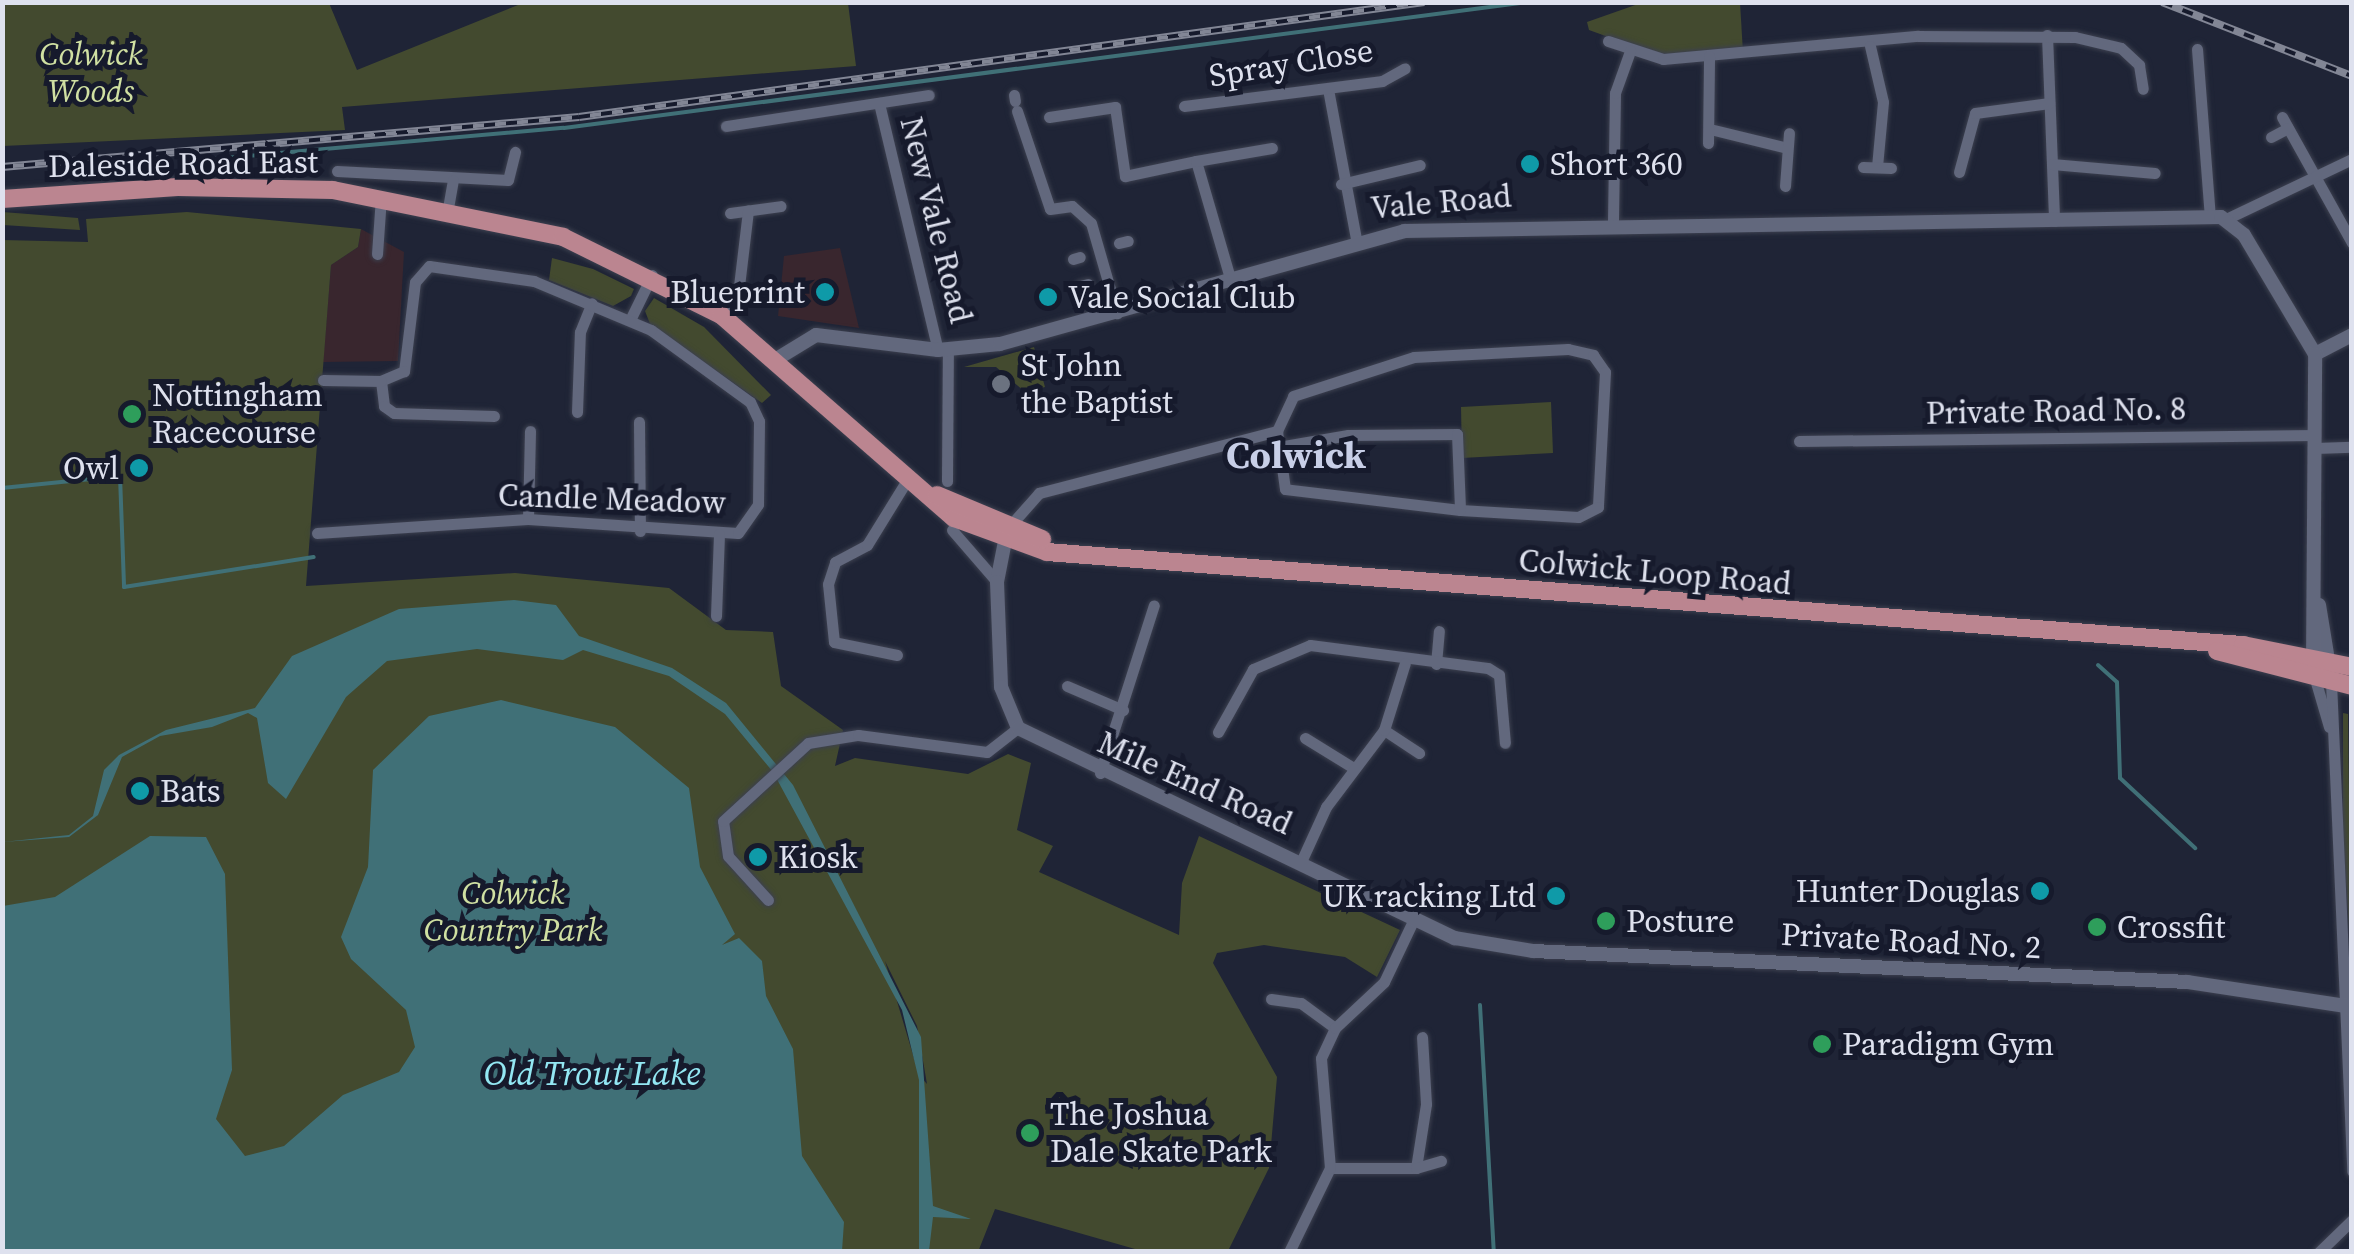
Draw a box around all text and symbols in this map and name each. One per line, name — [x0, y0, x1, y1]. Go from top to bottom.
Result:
street label: Spray Close — [1206, 31, 1376, 95]
park label: Colwick Woods — [39, 36, 143, 111]
street label: New Vale Road — [892, 112, 980, 328]
street label: Daleside Road East — [48, 142, 318, 186]
place label: Short 360 — [1550, 145, 1683, 183]
marker: Short 360 — [1519, 153, 1541, 175]
street label: Vale Road — [1369, 177, 1513, 227]
place label: Blueprint — [670, 273, 805, 311]
place label: Vale Social Club — [1068, 278, 1296, 316]
marker: Blueprint — [814, 281, 836, 303]
marker: Vale Social Club — [1037, 286, 1059, 308]
place label: St John the Baptist — [1021, 347, 1173, 422]
marker: St John the Baptist — [990, 373, 1012, 395]
place label: Nottingham Racecourse — [152, 377, 323, 452]
street label: Private Road No. 8 — [1926, 390, 2186, 432]
marker: Nottingham Racecourse — [121, 403, 143, 425]
district label: Colwick — [1226, 433, 1366, 479]
place label: Owl — [63, 449, 119, 487]
marker: Owl — [128, 457, 150, 479]
street label: Candle Meadow — [497, 476, 727, 522]
street label: Colwick Loop Road — [1517, 541, 1793, 603]
street label: Mile End Road — [1092, 723, 1298, 843]
place label: Bats — [160, 772, 221, 810]
marker: Bats — [129, 780, 151, 802]
place label: Kiosk — [778, 838, 858, 876]
marker: Kiosk — [747, 846, 769, 868]
place label: Hunter Douglas — [1796, 872, 2020, 910]
park label: Colwick Country Park — [424, 875, 602, 950]
place label: UK racking Ltd — [1322, 877, 1536, 915]
marker: Hunter Douglas — [2029, 880, 2051, 902]
marker: UK racking Ltd — [1545, 885, 1567, 907]
place label: Posture — [1626, 902, 1734, 940]
place label: Crossfit — [2117, 908, 2225, 946]
marker: Posture — [1595, 910, 1617, 932]
street label: Private Road No. 2 — [1780, 915, 2042, 967]
marker: Crossfit — [2086, 916, 2108, 938]
place label: Paradigm Gym — [1842, 1025, 2054, 1063]
marker: Paradigm Gym — [1811, 1033, 1833, 1055]
water label: Old Trout Lake — [484, 1052, 700, 1094]
place label: The Joshua Dale Skate Park — [1050, 1096, 1272, 1171]
marker: The Joshua Dale Skate Park — [1019, 1122, 1041, 1144]

